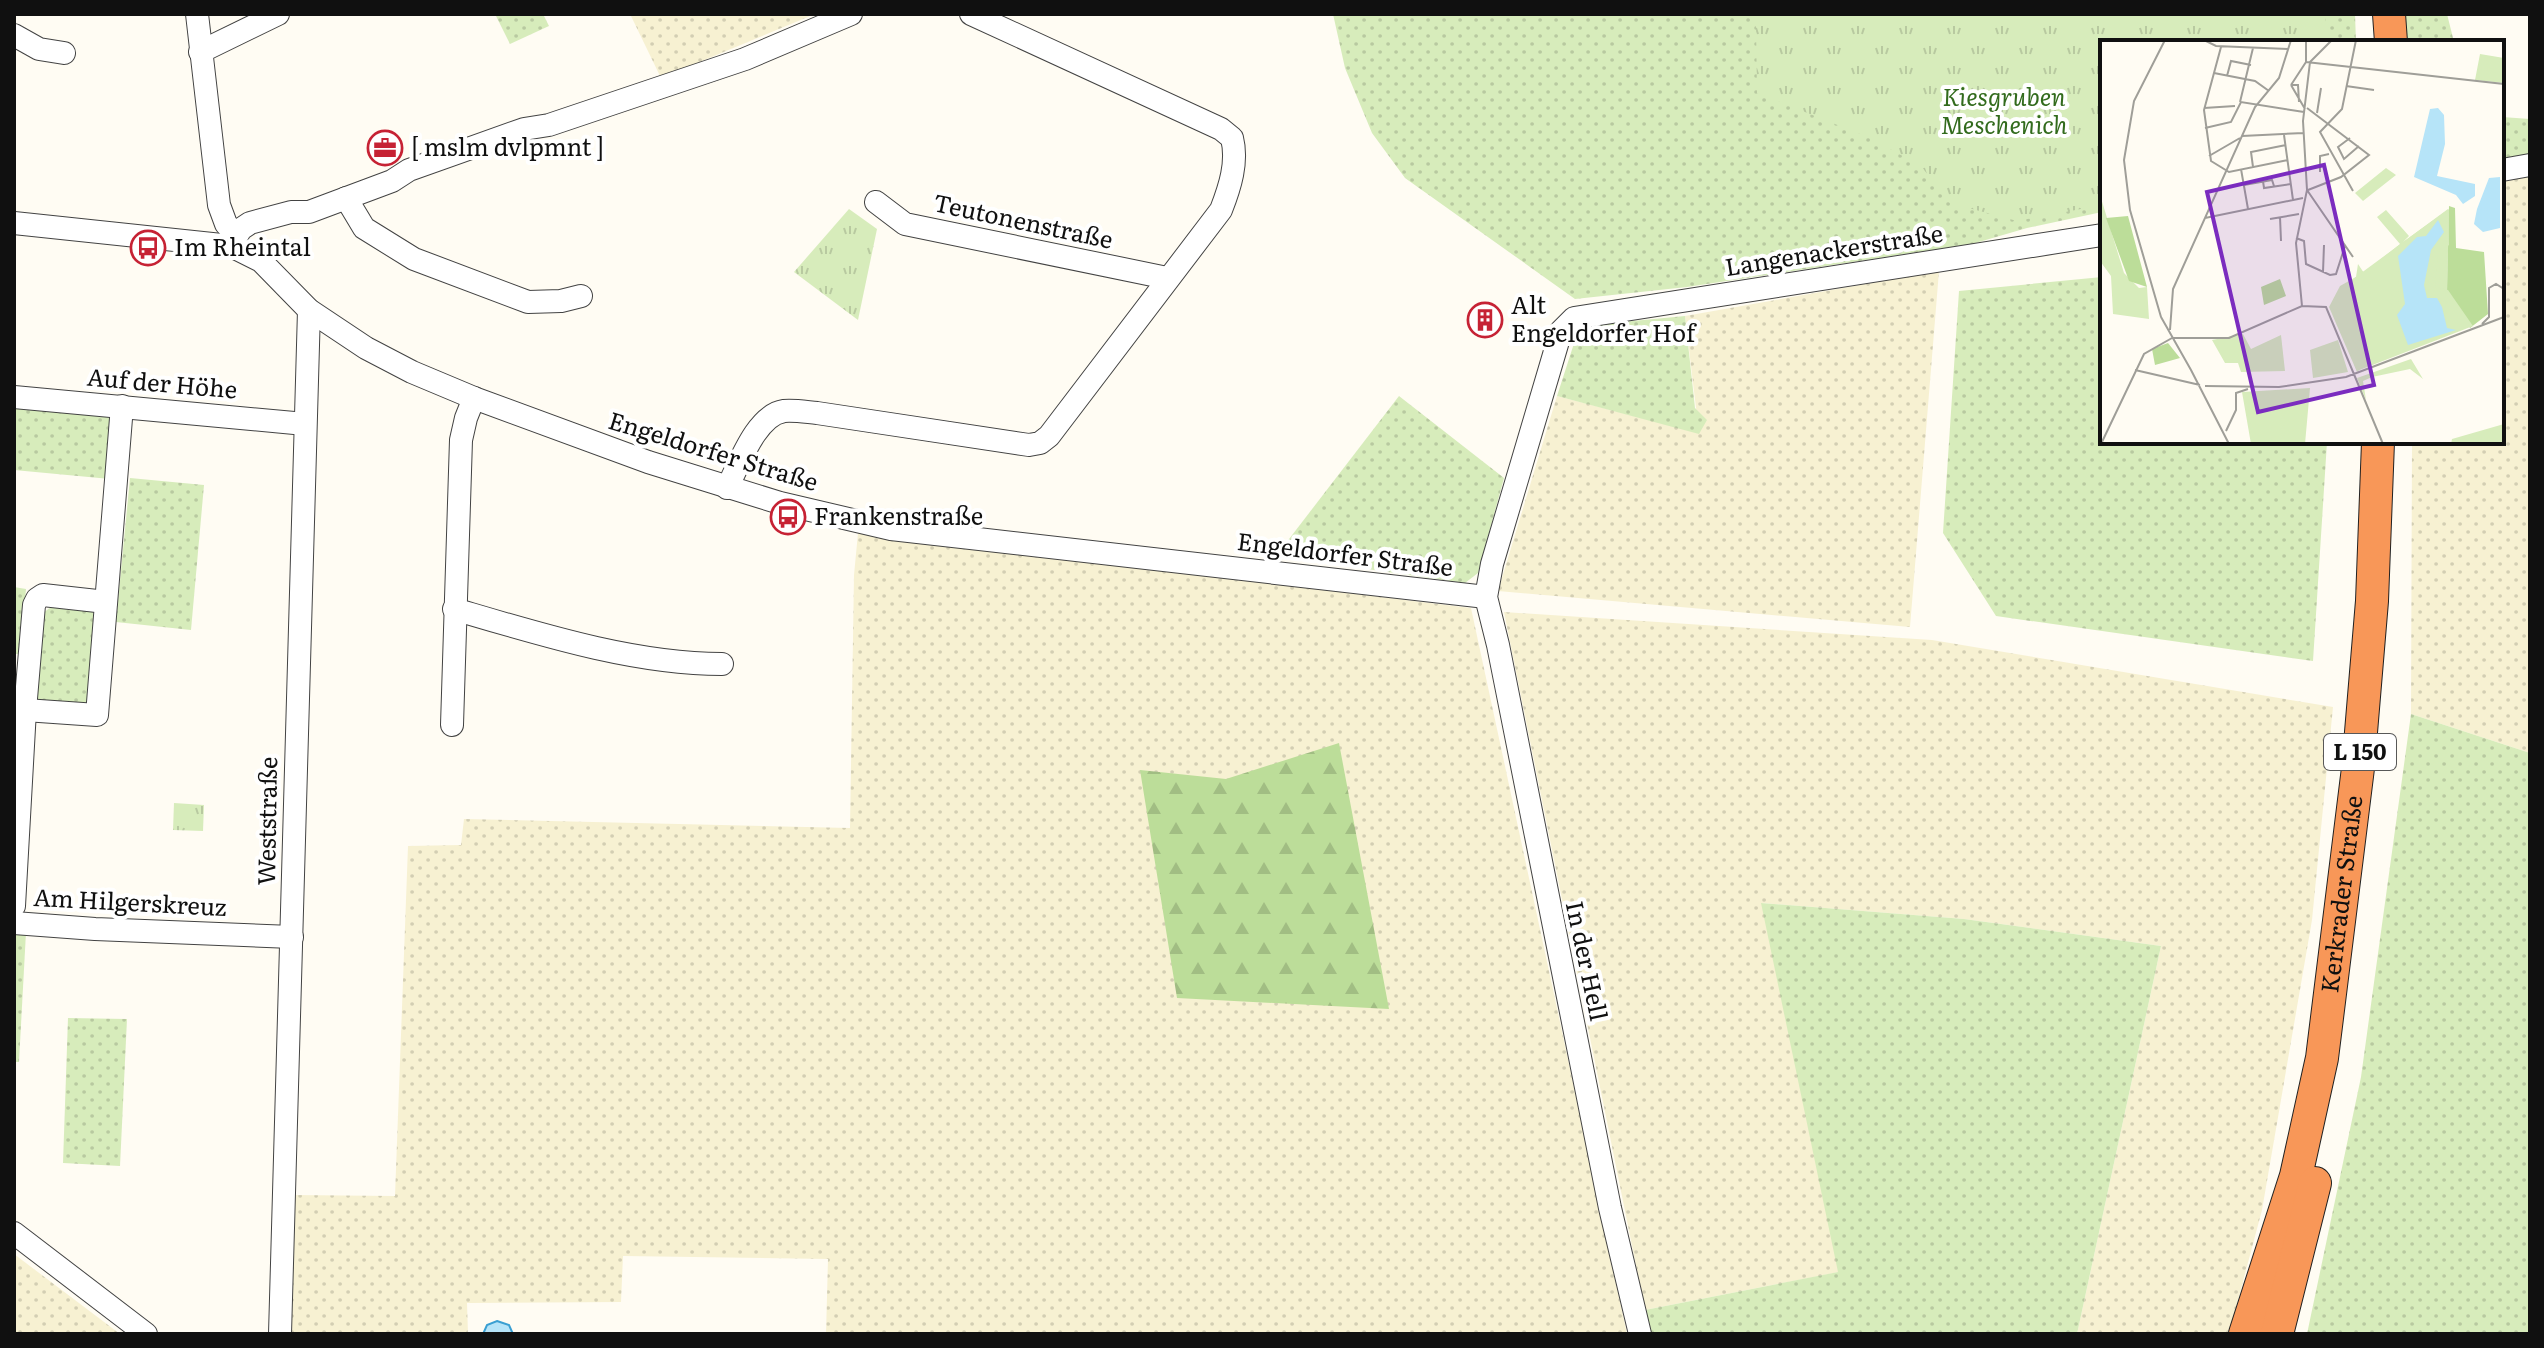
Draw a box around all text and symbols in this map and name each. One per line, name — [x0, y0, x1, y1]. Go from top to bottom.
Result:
inset map — [2100, 40, 2504, 444]
park label: Kiesgruben Meschenich — [1941, 78, 2067, 141]
place label: [ mslm dvlpmnt ] — [411, 128, 604, 163]
office icon: [ mslm dvlpmnt ] — [366, 129, 404, 167]
street label: Teutonenstraße — [931, 183, 1117, 256]
street label: Langenackerstraße — [1722, 214, 1945, 283]
place label: Im Rheintal — [174, 228, 311, 263]
bus stop icon: Im Rheintal — [129, 229, 167, 267]
place label: Alt Engeldorfer Hof — [1511, 286, 1697, 349]
building icon: Alt Engeldorfer Hof — [1466, 301, 1504, 339]
street label: Auf der Höhe — [86, 358, 239, 406]
street label: Engeldorfer Straße — [605, 401, 823, 498]
place label: Frankenstraße — [814, 497, 983, 532]
bus stop icon: Frankenstraße — [769, 498, 807, 536]
street label: Engeldorfer Straße — [1235, 522, 1455, 583]
road number: L 150 — [2324, 734, 2396, 770]
street label: Weststraße — [247, 756, 284, 886]
street label: Kerkrader Straße — [2310, 793, 2369, 994]
street label: Am Hilgerskreuz — [33, 878, 228, 923]
street label: In der Hell — [1559, 897, 1618, 1023]

